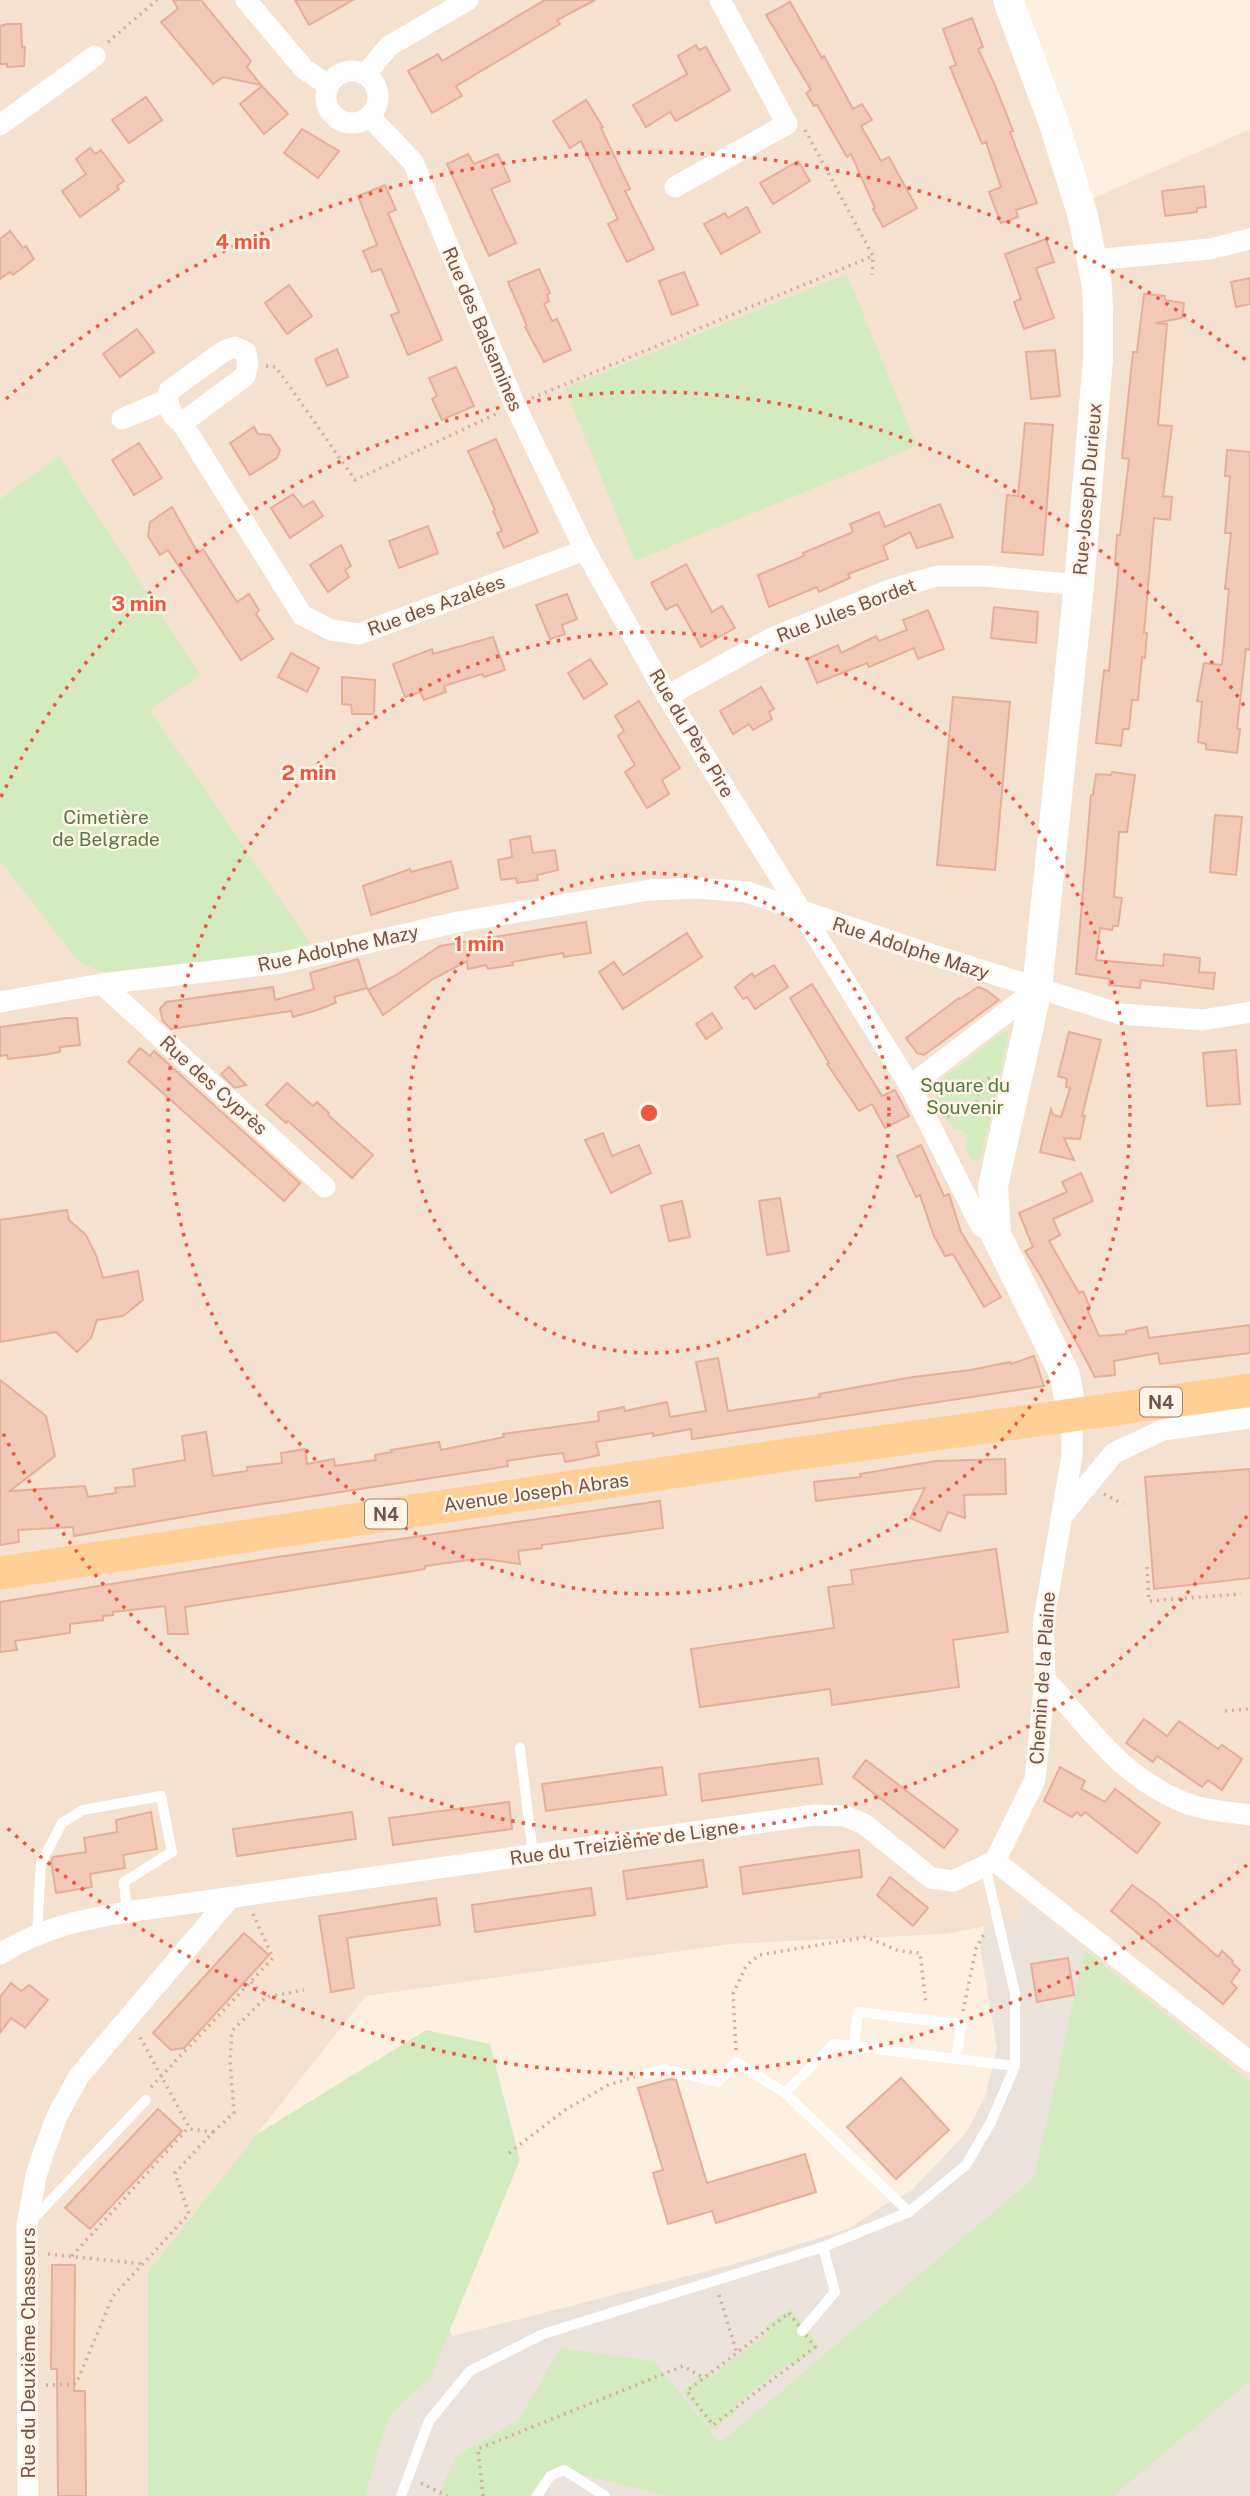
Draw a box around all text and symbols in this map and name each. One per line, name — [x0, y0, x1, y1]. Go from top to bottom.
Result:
text: 4 min — [215, 229, 271, 254]
street label: Rue des Balsamines — [438, 244, 528, 414]
street label: Rue Joseph Durieux — [1068, 401, 1106, 576]
street label: Rue des Azalées — [364, 570, 508, 640]
street label: Rue Jules Bordet — [773, 573, 919, 647]
text: 3 min — [111, 591, 167, 616]
street label: Rue du Père Pire — [645, 665, 739, 801]
text: 2 min — [281, 760, 337, 785]
park label: Cimetière de Belgrade — [52, 806, 160, 850]
street label: Rue Adolphe Mazy — [830, 912, 992, 984]
street label: Rue Adolphe Mazy — [256, 920, 420, 976]
text: 1 min — [454, 931, 504, 956]
street label: Rue des Cyprès — [156, 1031, 272, 1139]
park label: Square du Souvenir — [920, 1074, 1010, 1118]
centre of rings — [637, 1101, 661, 1125]
road number: N4 — [1140, 1387, 1182, 1416]
street label: Avenue Joseph Abras — [442, 1468, 630, 1516]
road number: N4 — [365, 1499, 407, 1528]
street label: Chemin de la Plaine — [1025, 1591, 1059, 1765]
street label: Rue du Treizième de Ligne — [508, 1815, 740, 1869]
street label: Rue du Deuxième Chasseurs — [17, 2227, 39, 2479]

